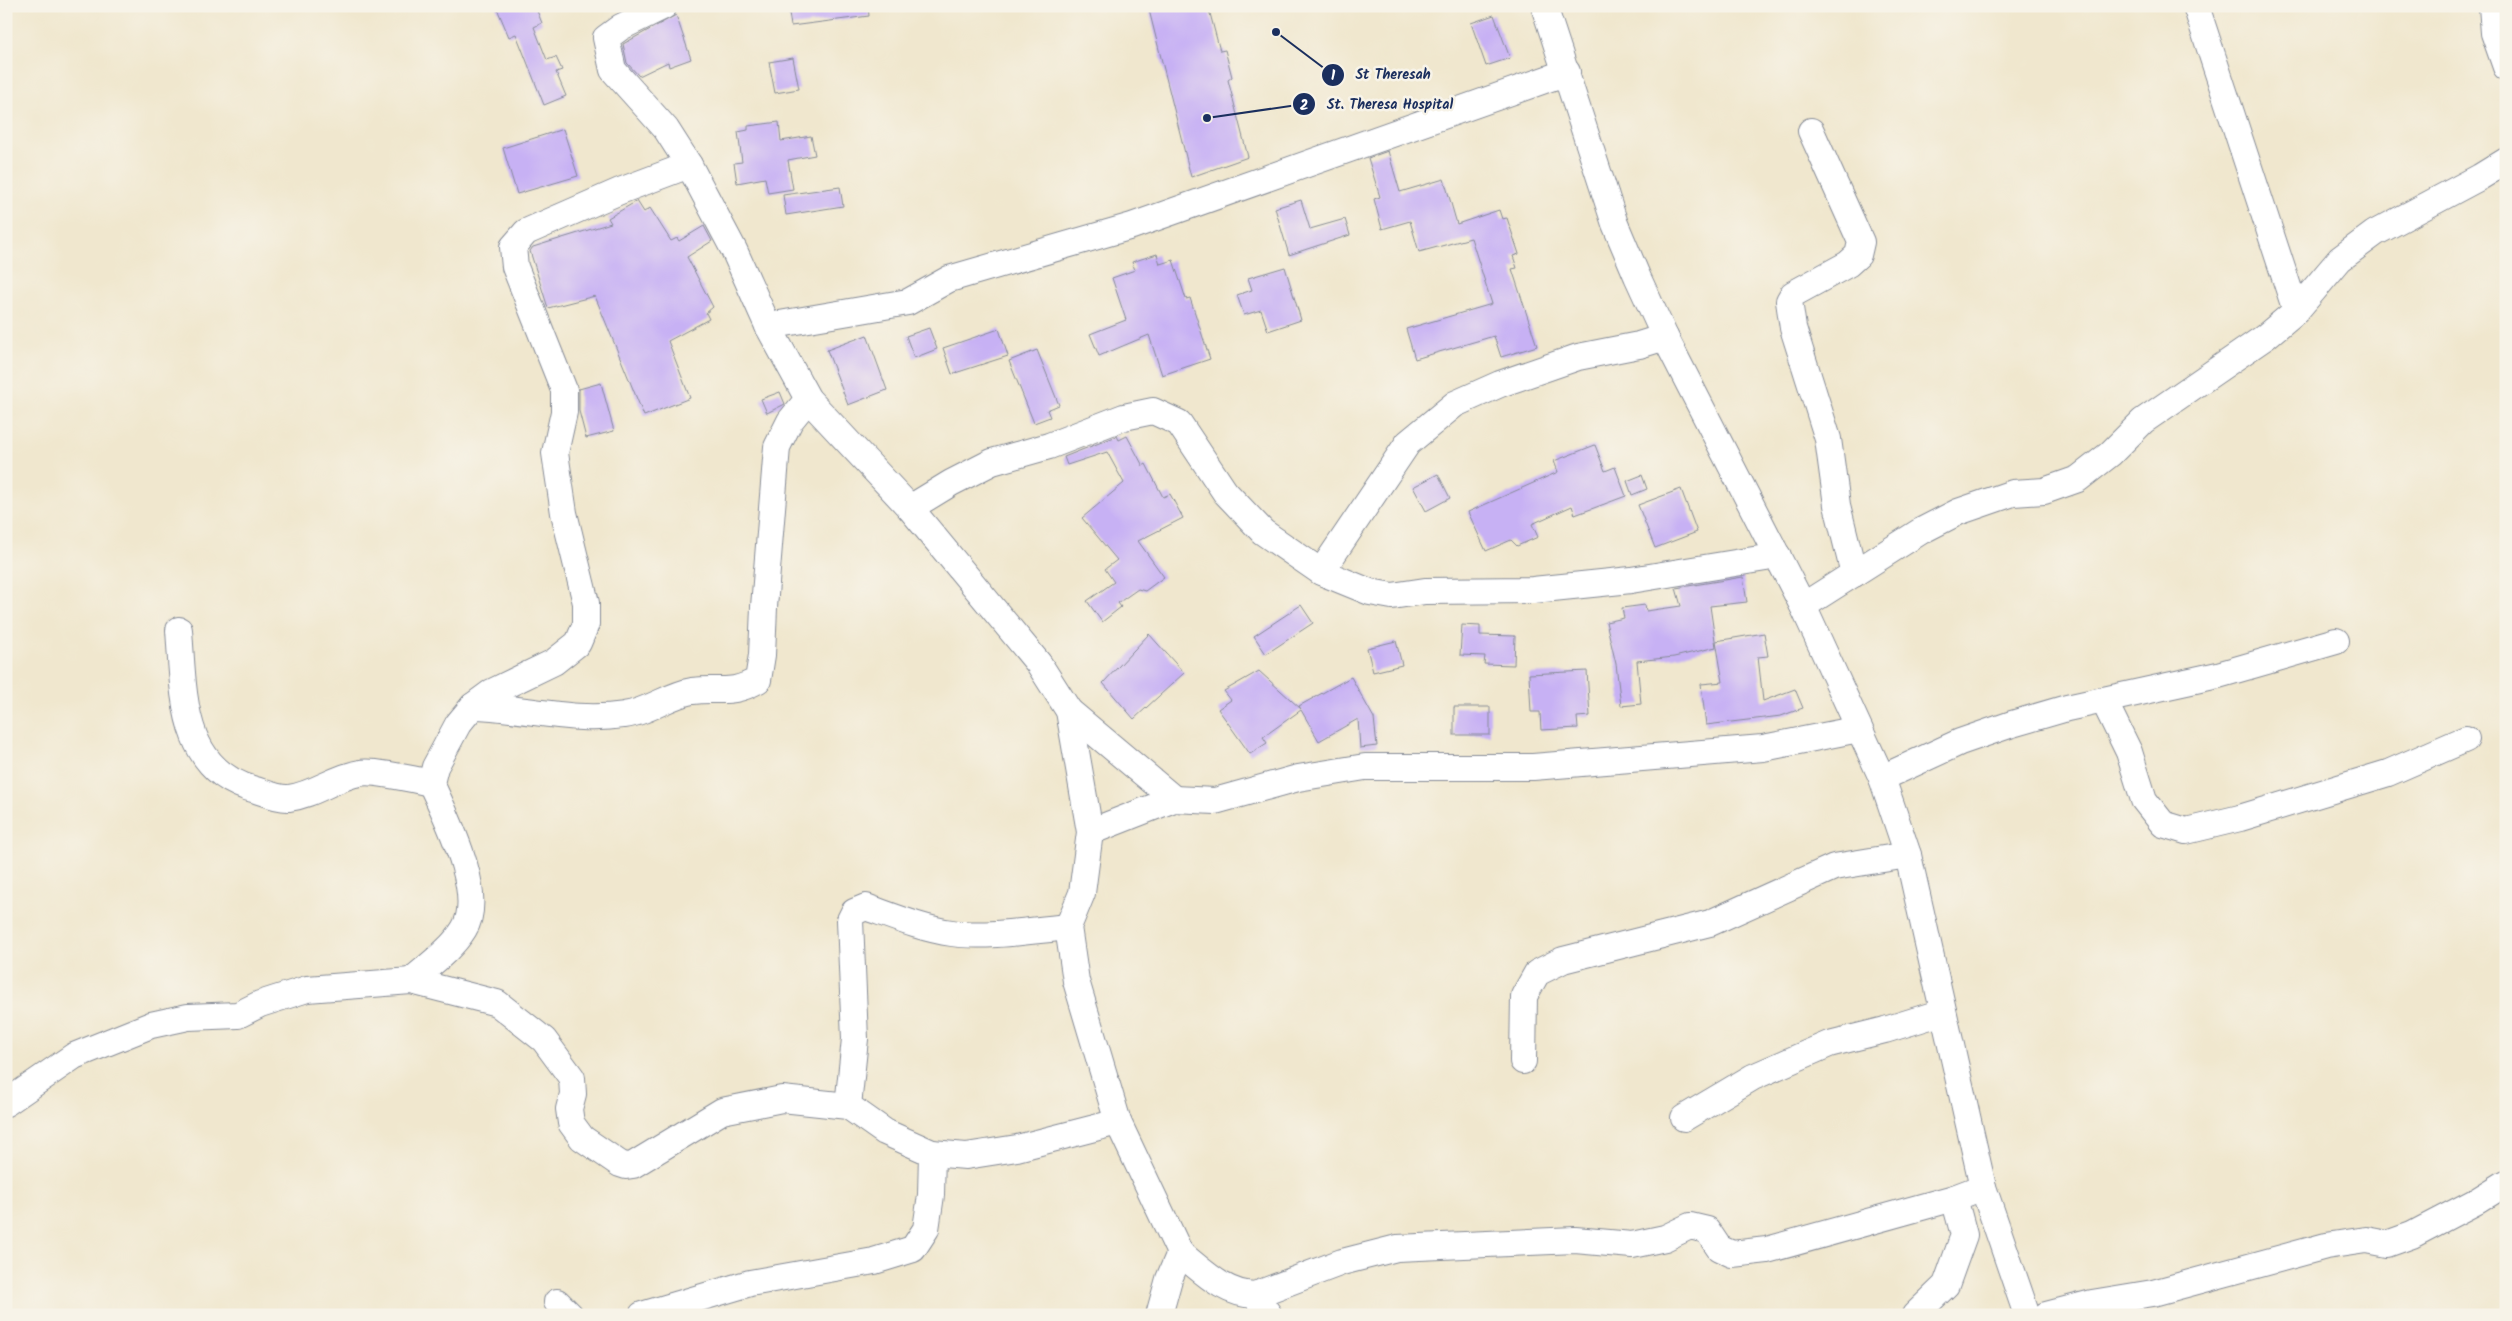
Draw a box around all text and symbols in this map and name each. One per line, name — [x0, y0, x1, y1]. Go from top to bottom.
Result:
callout: St Theresah — [1321, 60, 1441, 89]
text: 1 — [1331, 64, 1336, 88]
text: St Theresah — [1355, 64, 1431, 86]
callout: St. Theresa Hospital — [1291, 90, 1463, 119]
text: 2 — [1300, 94, 1309, 118]
text: St. Theresa Hospital — [1327, 94, 1453, 116]

